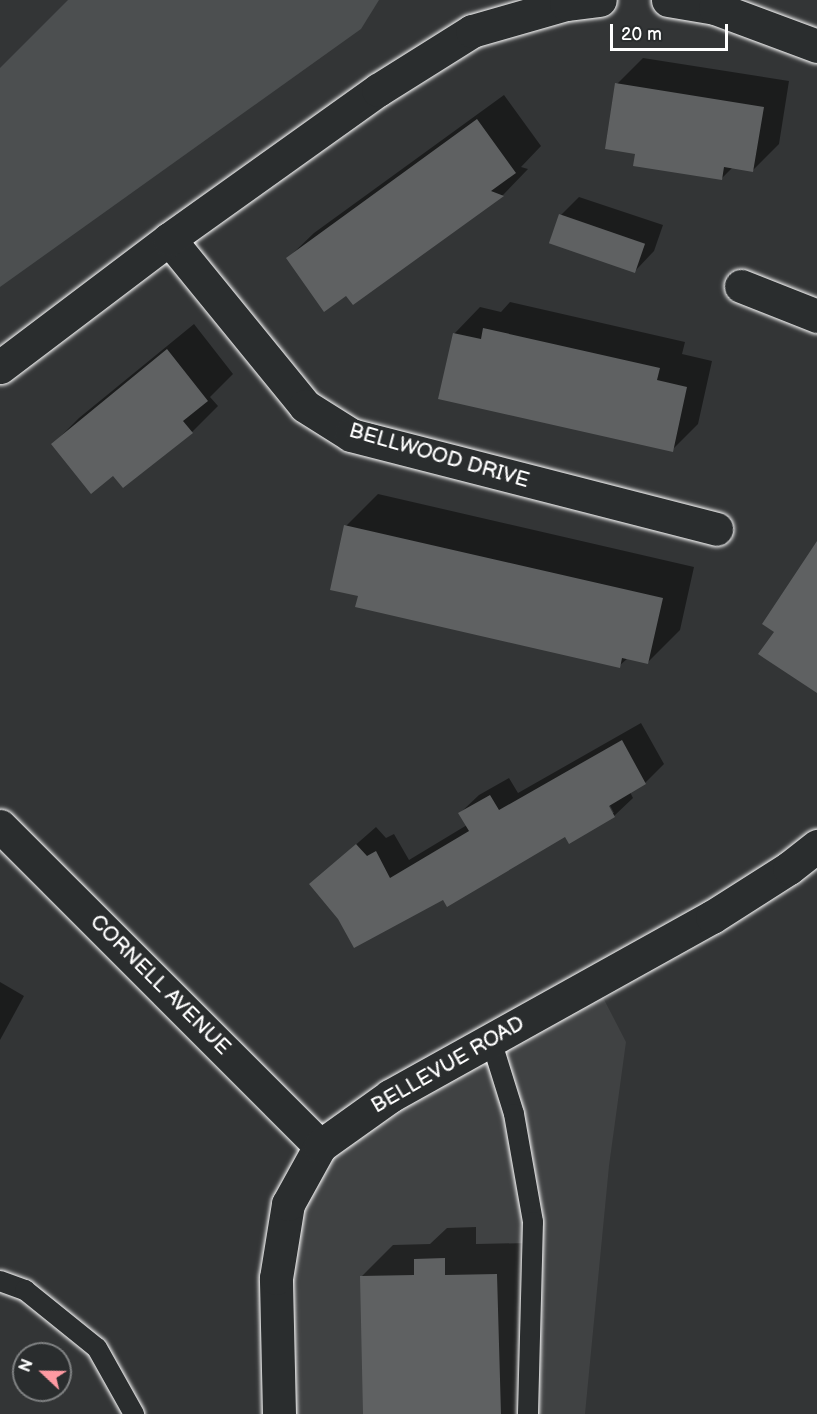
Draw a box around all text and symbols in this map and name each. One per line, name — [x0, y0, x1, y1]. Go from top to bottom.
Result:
scale bar — [613, 12, 732, 50]
text: 20 m — [621, 24, 662, 45]
street label: BELLWOOD DRIVE — [346, 418, 532, 494]
street label: CORNELL AVENUE — [85, 910, 235, 1060]
street label: BELLEVUE ROAD — [367, 1011, 529, 1119]
north arrow — [12, 1342, 72, 1402]
text: N — [16, 1357, 38, 1375]

